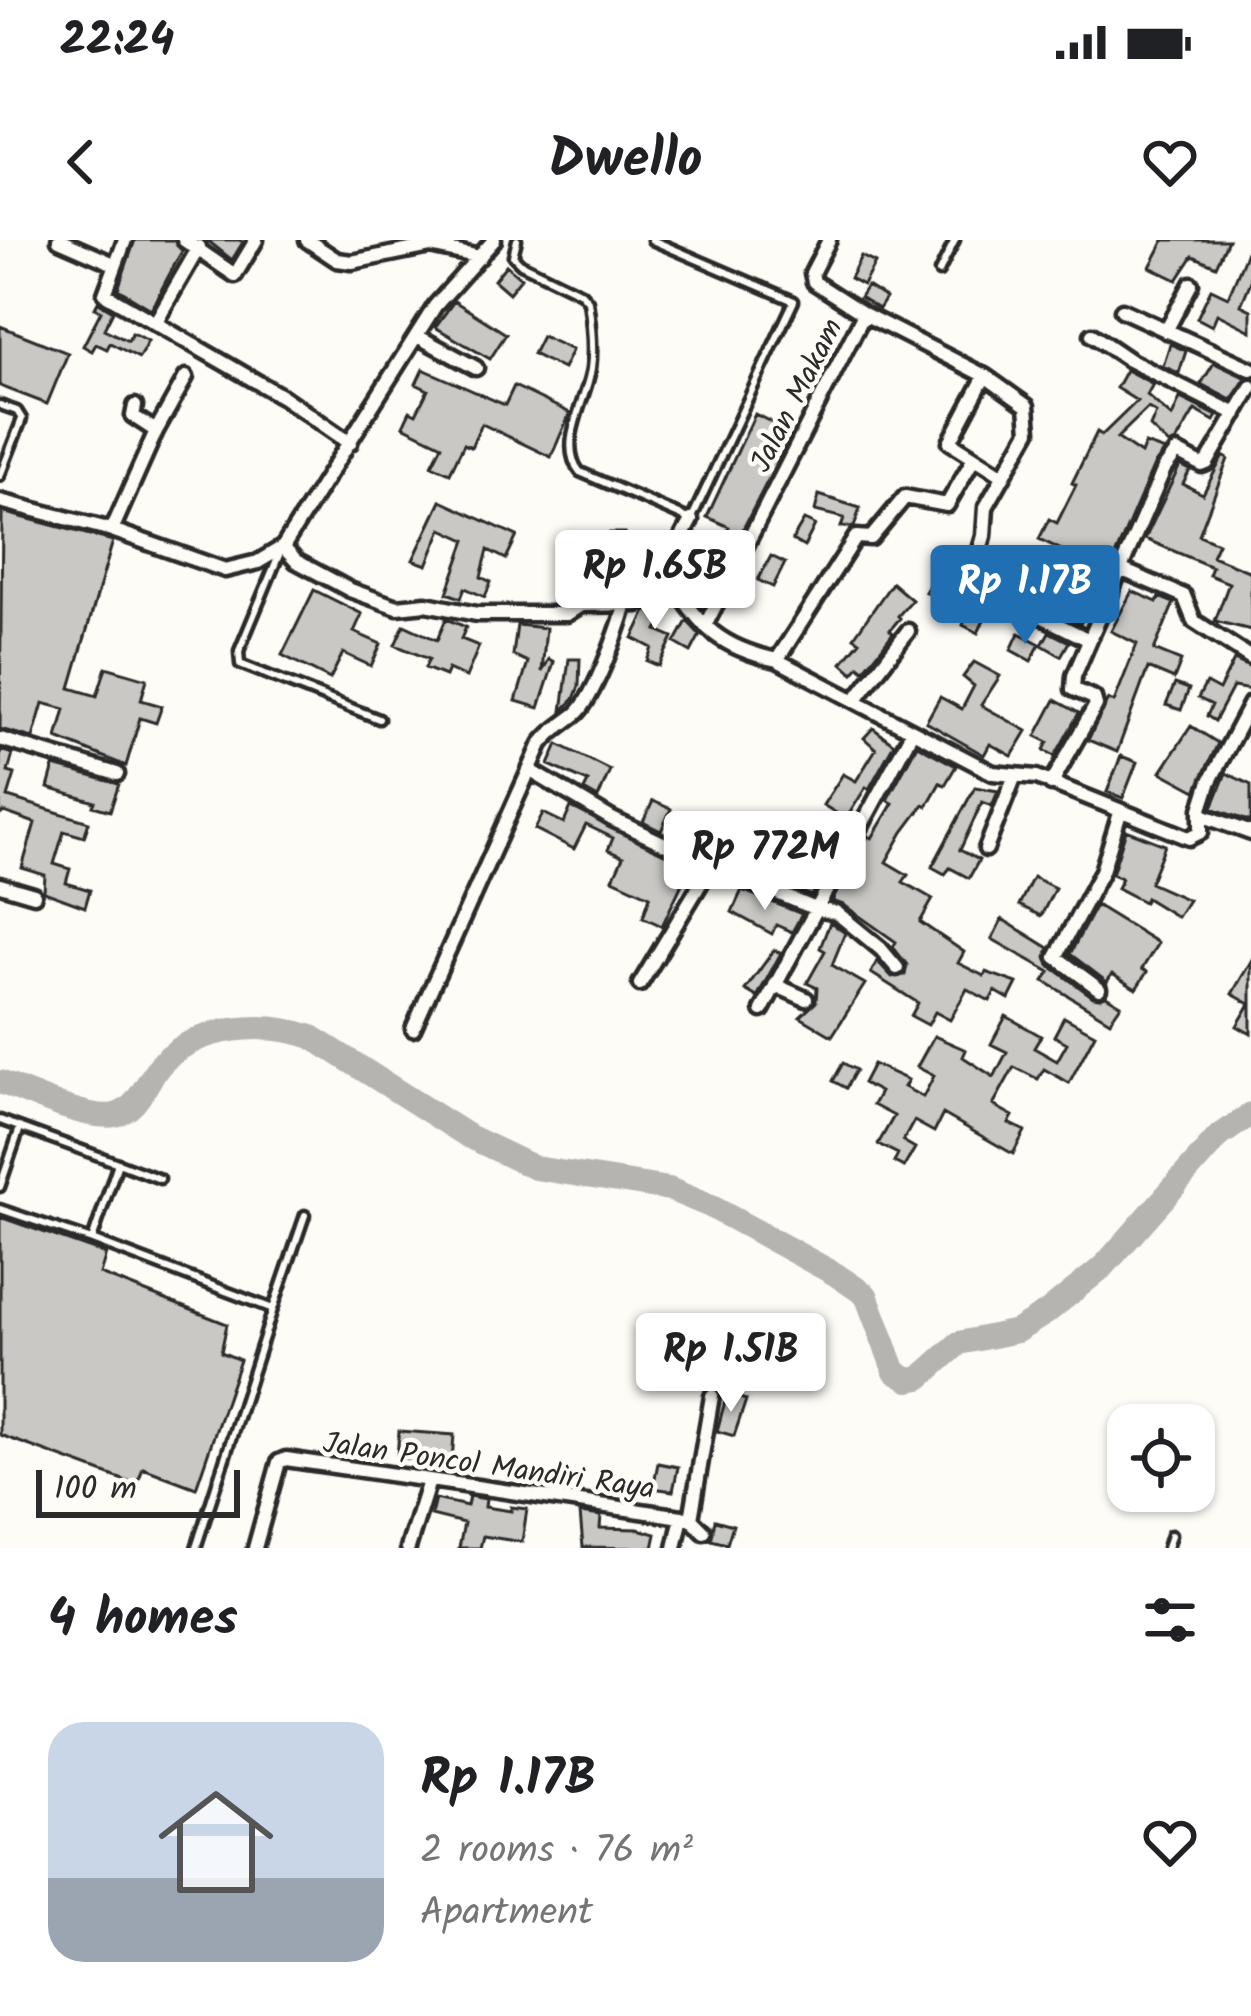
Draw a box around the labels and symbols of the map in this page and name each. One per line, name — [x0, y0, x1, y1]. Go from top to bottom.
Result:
street label: Jalan Makam — [738, 310, 857, 481]
pin: Rp 1.65B — [531, 530, 779, 632]
pin: Rp 1.17B — [901, 545, 1149, 647]
pin: Rp 772M — [654, 811, 876, 913]
pin: Rp 1.51B — [607, 1313, 855, 1415]
street label: Jalan Poncol Mandiri Raya — [320, 1420, 658, 1514]
scale bar — [36, 1464, 240, 1517]

